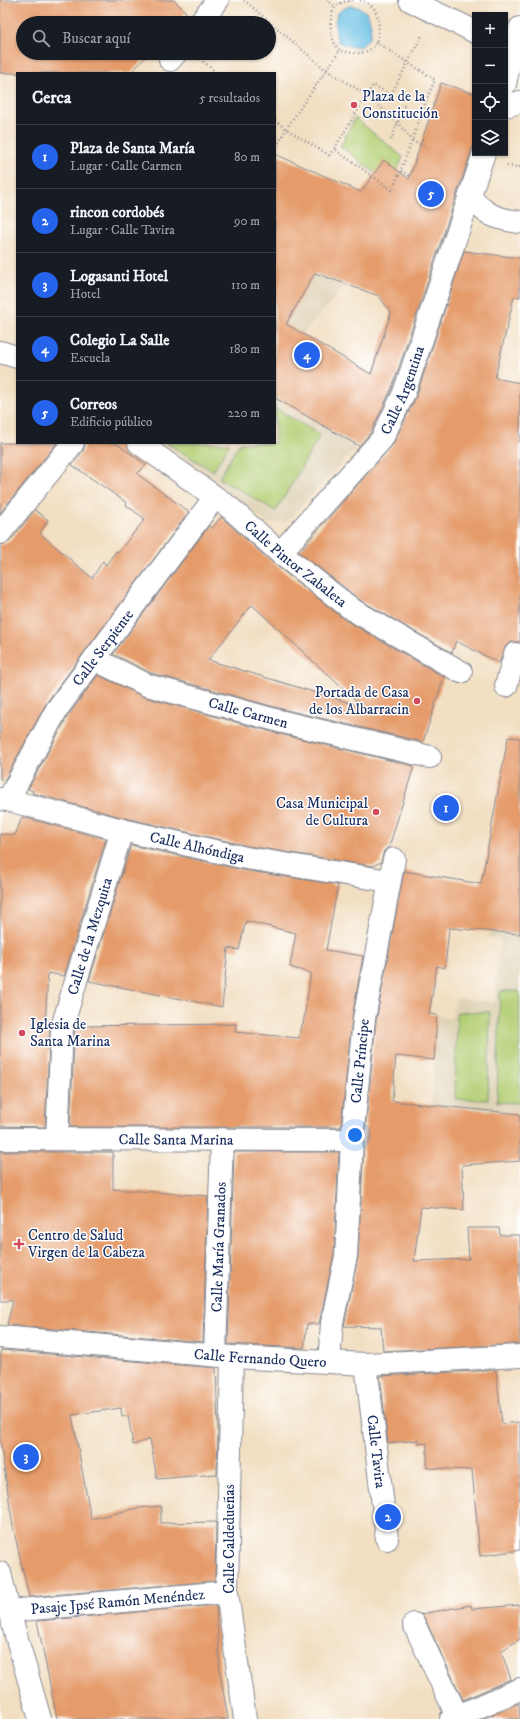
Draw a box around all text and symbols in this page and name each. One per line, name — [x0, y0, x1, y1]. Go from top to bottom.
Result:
map controls — [472, 12, 508, 156]
button: + — [472, 12, 508, 48]
search box — [16, 16, 276, 60]
icon: search — [30, 27, 52, 49]
text: Buscar aquí — [62, 29, 130, 48]
button: − — [472, 48, 508, 84]
button: locate — [472, 84, 508, 120]
text: Cerca — [32, 87, 71, 109]
place label: Plaza de la Constitución — [362, 87, 438, 123]
text: 5 resultados — [199, 90, 260, 106]
marker: Plaza de la Constitución — [349, 100, 359, 110]
button: layers — [472, 120, 508, 156]
text: Plaza de Santa María — [70, 139, 195, 158]
text: 1 — [43, 149, 47, 165]
text: 80 m — [234, 149, 260, 165]
text: Lugar · Calle Carmen — [70, 158, 182, 174]
pin: 5 — [418, 179, 444, 209]
text: rincon cordobés — [70, 203, 164, 222]
text: 2 — [42, 213, 48, 229]
text: 90 m — [234, 213, 260, 229]
text: Lugar · Calle Tavira — [70, 222, 175, 238]
text: Logasanti Hotel — [70, 267, 168, 286]
text: 3 — [43, 277, 47, 293]
text: 110 m — [231, 277, 260, 293]
text: Hotel — [70, 286, 101, 302]
text: Colegio La Salle — [70, 331, 169, 350]
pin: 4 — [294, 340, 320, 370]
text: 4 — [41, 341, 49, 357]
text: 180 m — [229, 341, 260, 357]
street label: Calle Argentina — [376, 343, 429, 438]
text: Escuela — [70, 350, 110, 366]
text: Correos — [70, 395, 117, 414]
text: 5 — [42, 405, 48, 421]
text: 220 m — [228, 405, 260, 421]
text: Edificio público — [70, 414, 152, 430]
street label: Calle Pintor Zabaleta — [240, 516, 351, 612]
street label: Calle Serpiente — [68, 605, 138, 690]
place label: Portada de Casa de los Albarracin — [309, 683, 410, 719]
street label: Calle Carmen — [206, 693, 290, 732]
marker: Portada de Casa de los Albarracin — [412, 696, 422, 706]
pin: 1 — [433, 793, 459, 823]
place label: Casa Municipal de Cultura — [276, 794, 369, 830]
marker: Casa Municipal de Cultura — [371, 807, 381, 817]
street label: Calle Alhóndiga — [148, 827, 247, 867]
street label: Calle de la Mezquita — [63, 875, 117, 997]
place label: Iglesia de Santa Marina — [30, 1015, 111, 1051]
street label: Calle Príncipe — [346, 1018, 373, 1104]
marker: Iglesia de Santa Marina — [17, 1028, 27, 1038]
your location — [345, 1125, 365, 1145]
street label: Calle Santa Marina — [118, 1130, 234, 1149]
street label: Calle María Granados — [207, 1182, 230, 1313]
place label: Centro de Salud Virgen de la Cabeza — [27, 1226, 145, 1262]
marker: Centro de Salud Virgen de la Cabeza — [13, 1238, 25, 1250]
street label: Calle Fernando Quero — [193, 1344, 327, 1371]
street label: Calle Tavira — [363, 1414, 390, 1490]
pin: 3 — [13, 1442, 39, 1472]
street label: Calle Caldedueñas — [220, 1484, 239, 1594]
pin: 2 — [375, 1502, 401, 1532]
street label: Pasaje Jpsé Ramón Menéndez — [30, 1584, 206, 1619]

